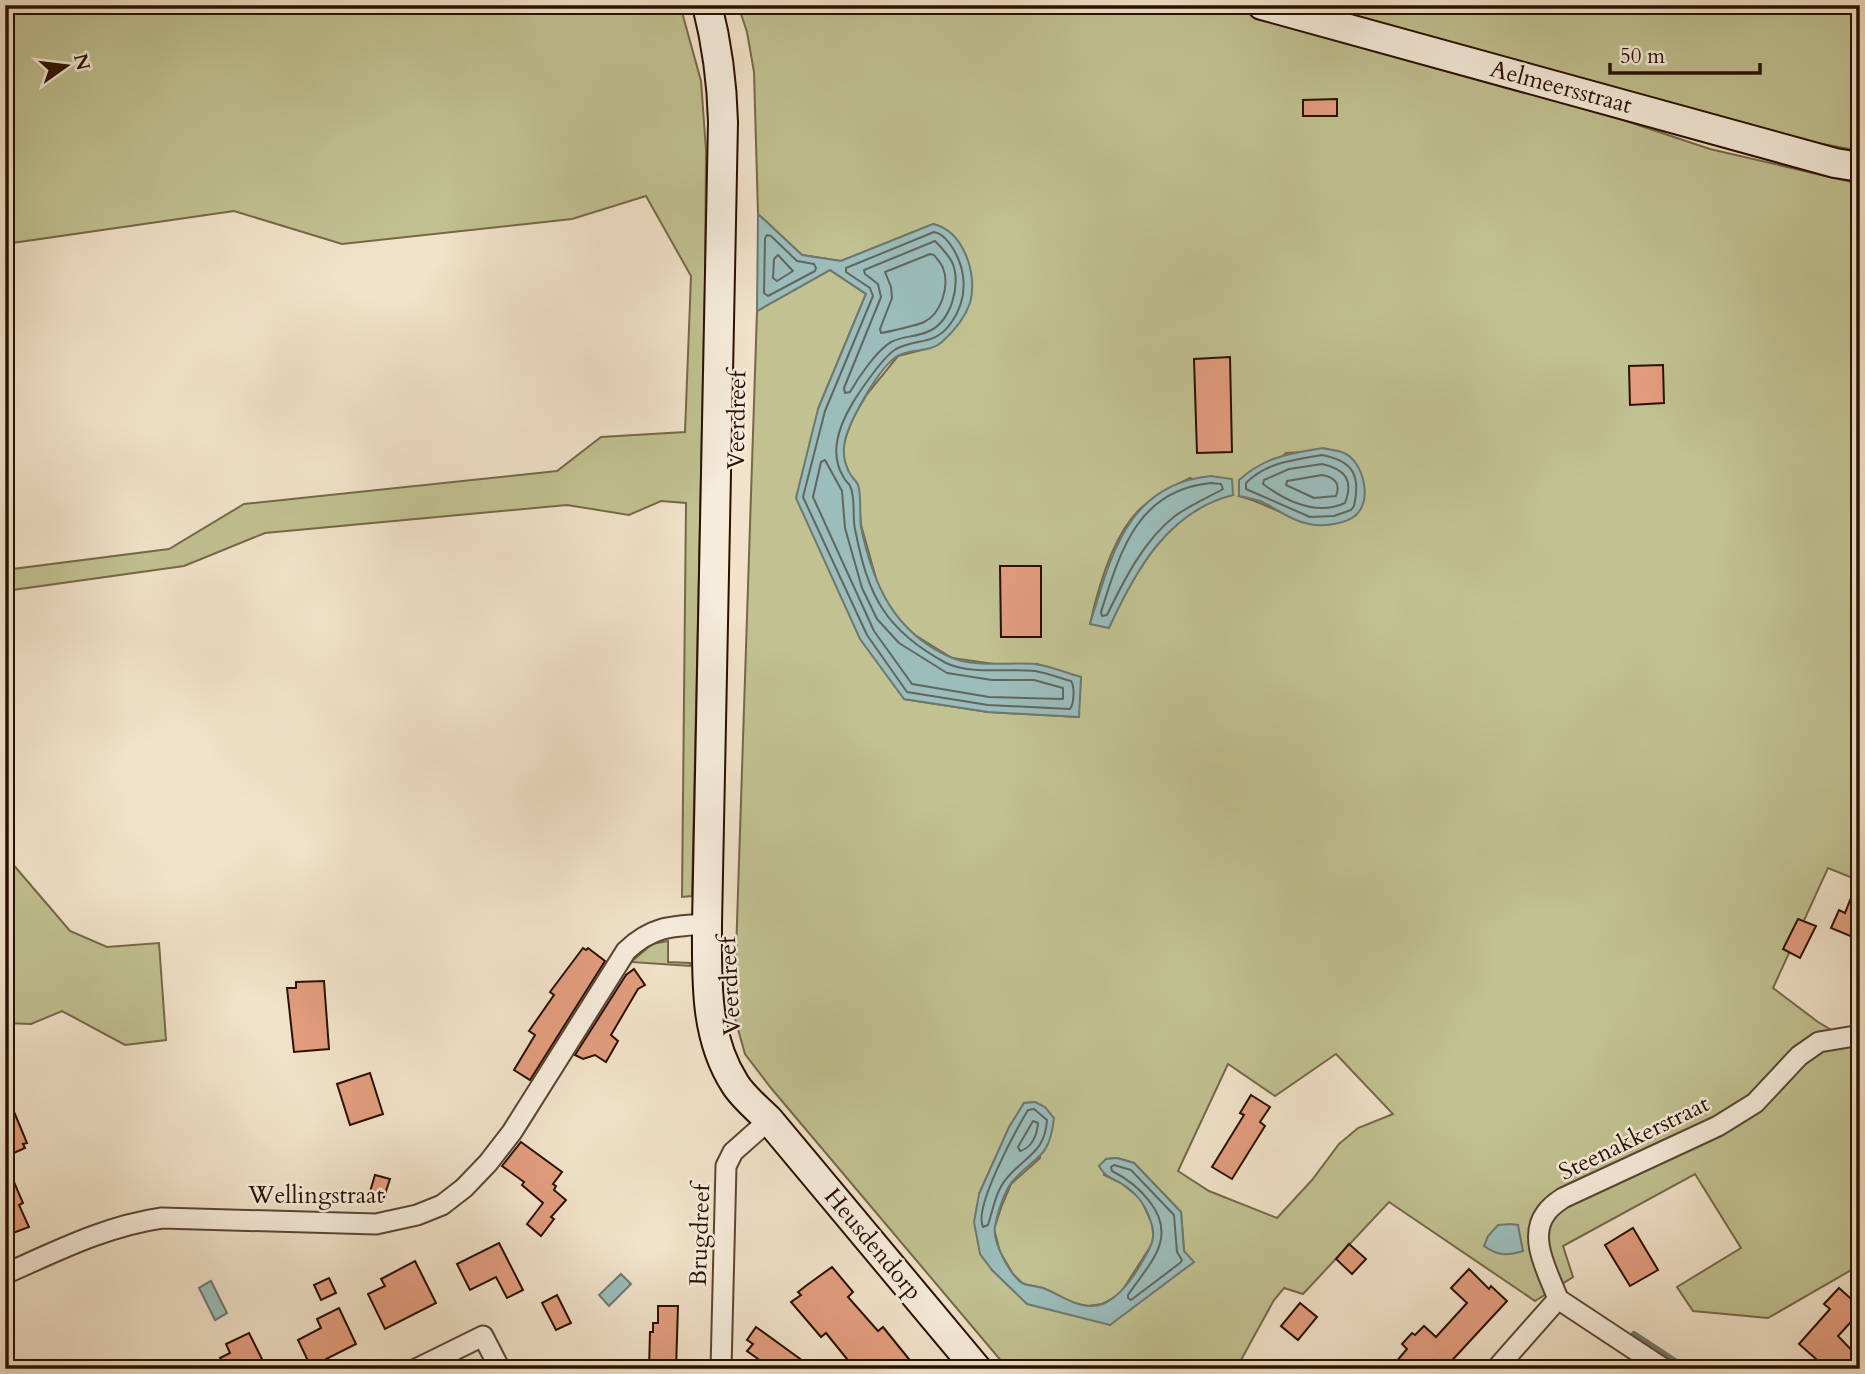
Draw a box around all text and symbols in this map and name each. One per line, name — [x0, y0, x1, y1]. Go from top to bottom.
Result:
north arrow — [32, 32, 102, 102]
scale bar — [1610, 32, 1760, 76]
text: 50 m — [1620, 42, 1665, 71]
text: N — [67, 51, 96, 74]
street label: Aelmeersstraat — [1486, 52, 1636, 122]
street label: Veerdreef — [720, 367, 754, 470]
street label: Veerdreef — [711, 932, 749, 1036]
street label: Steenakkerstraat — [1553, 1087, 1715, 1189]
street label: Wellingstraat — [247, 1179, 384, 1212]
street label: Brugdreef — [682, 1180, 718, 1287]
street label: Heusdendorp — [816, 1181, 930, 1307]

